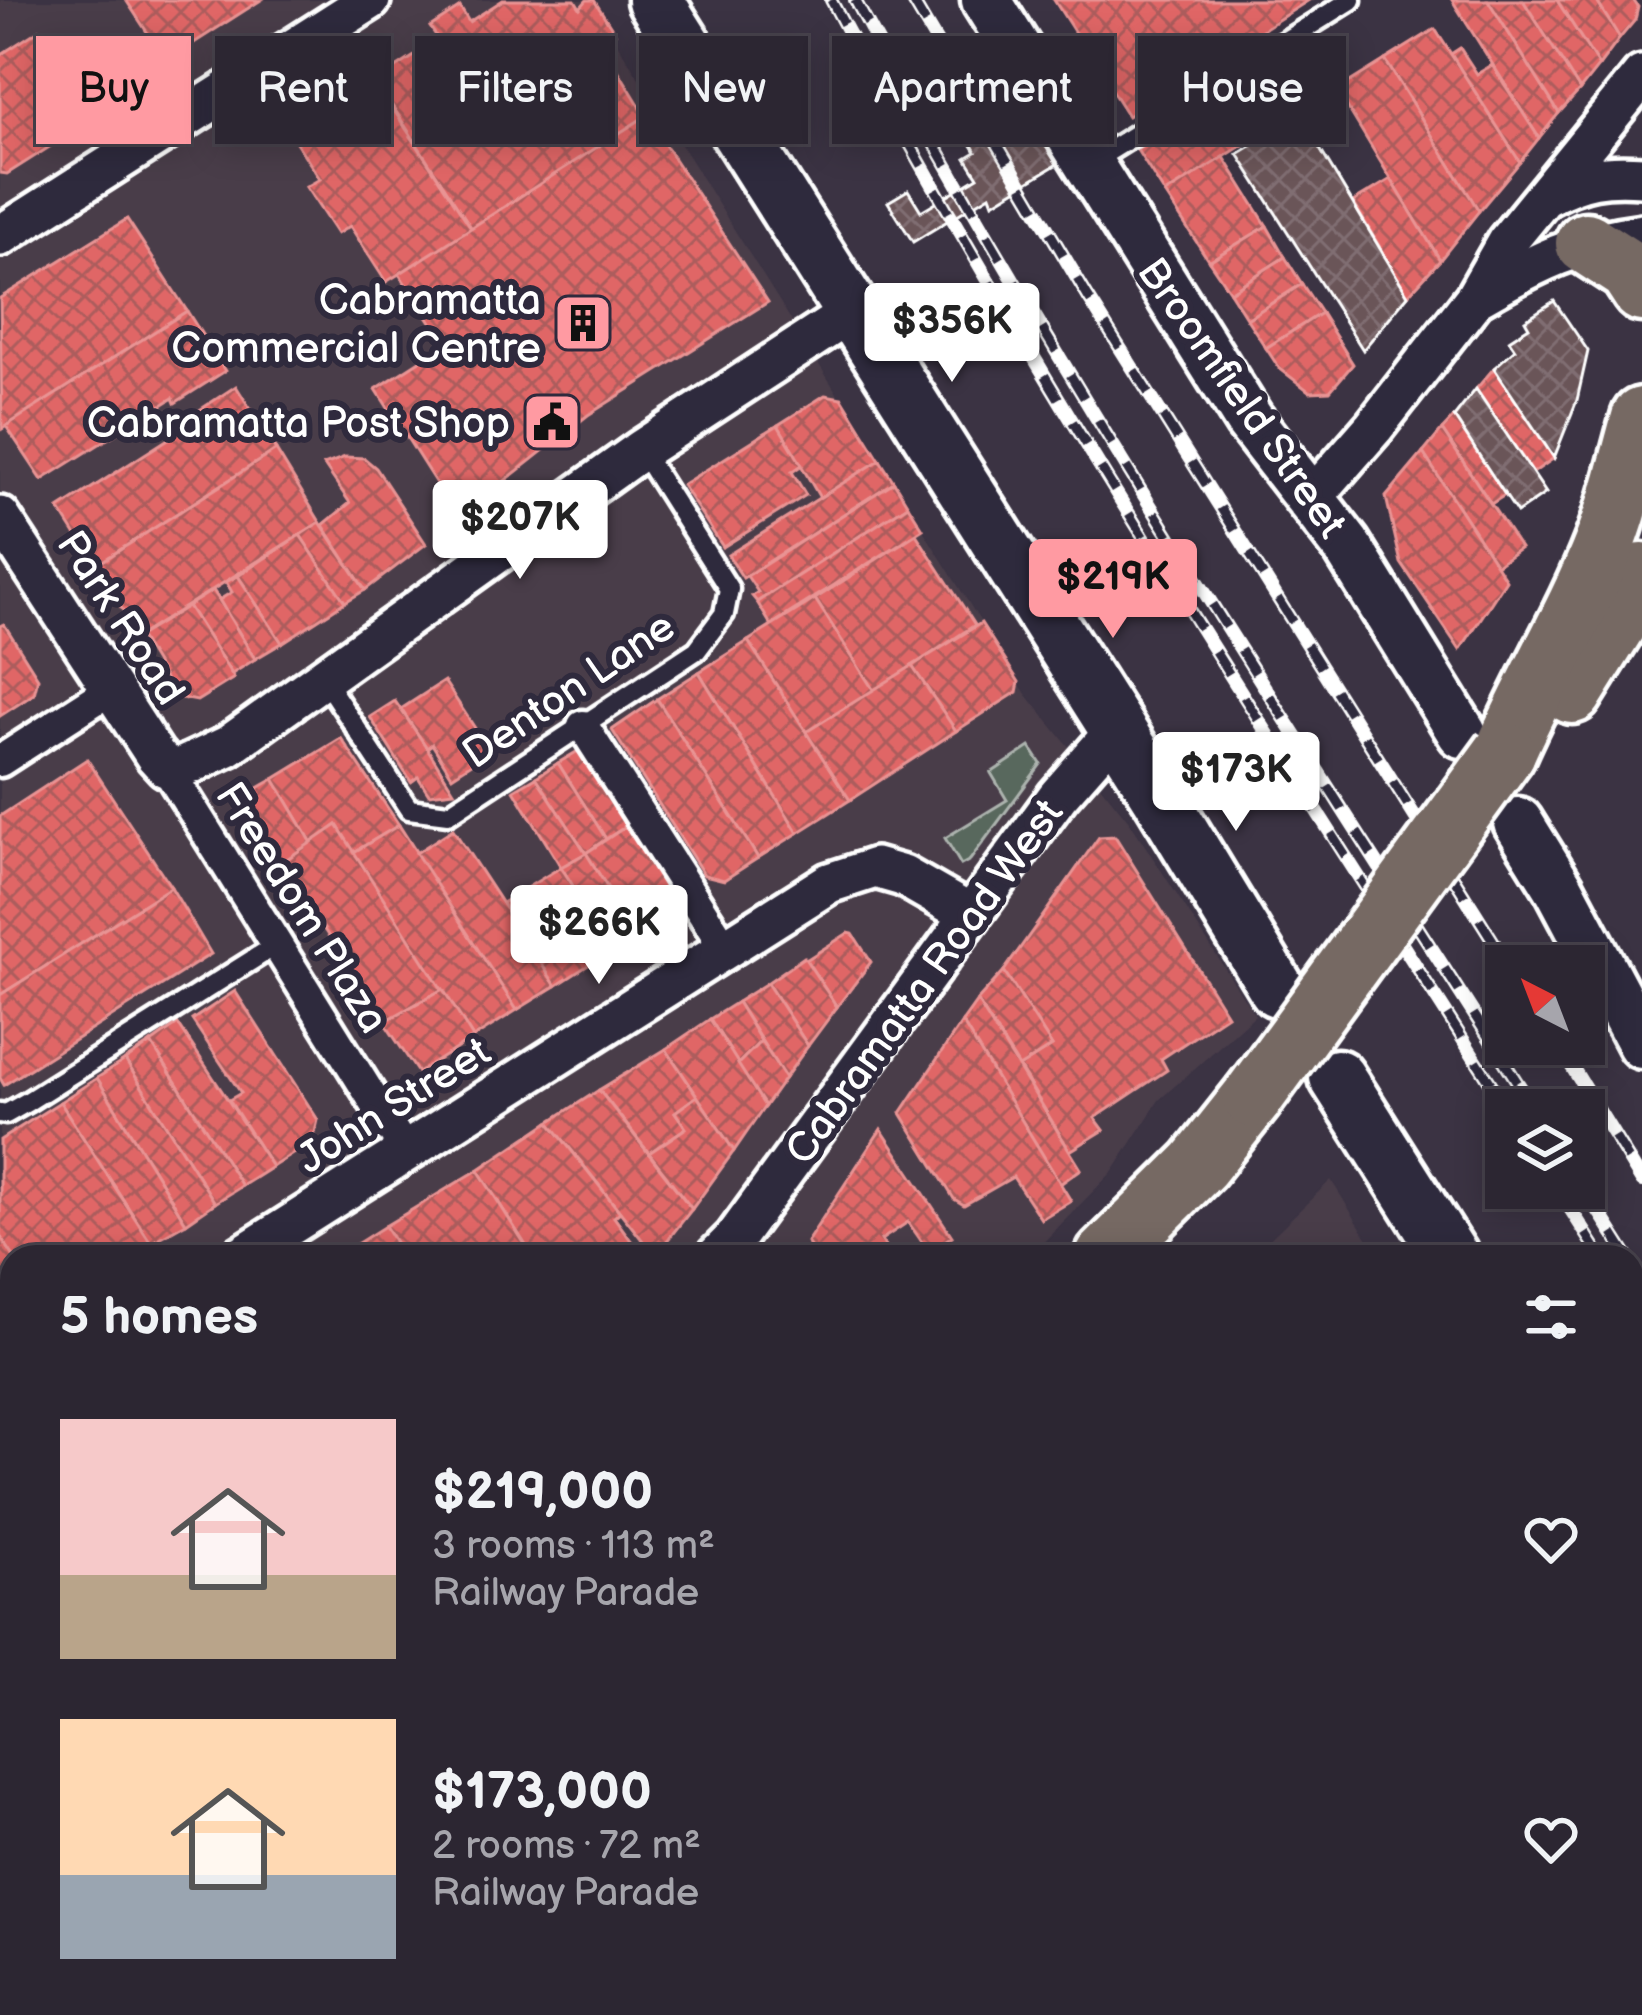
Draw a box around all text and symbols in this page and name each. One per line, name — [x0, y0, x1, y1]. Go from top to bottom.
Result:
chip: Buy — [36, 36, 191, 144]
chip: Rent — [215, 36, 391, 144]
chip: Filters — [415, 36, 615, 144]
chip: New — [639, 36, 808, 144]
chip: Apartment — [832, 36, 1114, 144]
chip: House — [1138, 36, 1346, 144]
street label: Broomfield Street — [1125, 249, 1356, 548]
place label: Cabramatta Commercial Centre — [171, 276, 541, 375]
pin: $356K — [868, 283, 1036, 385]
building icon: Cabramatta Commercial Centre — [552, 292, 614, 354]
text: $356K — [891, 298, 1013, 345]
public building icon: Cabramatta Post Shop — [521, 391, 583, 453]
place label: Cabramatta Post Shop — [87, 399, 510, 450]
pin: $207K — [436, 480, 604, 582]
text: $207K — [460, 495, 580, 542]
street label: Park Road — [45, 522, 195, 715]
pin: $219K — [1029, 539, 1197, 641]
text: $219K — [1056, 554, 1170, 601]
street label: Denton Lane — [454, 602, 685, 781]
pin: $173K — [1152, 732, 1320, 834]
text: $173K — [1180, 747, 1292, 794]
street label: Freedom Plaza — [204, 774, 398, 1043]
street label: Cabramatta Road West — [775, 790, 1075, 1175]
pin: $266K — [515, 885, 683, 987]
text: $266K — [538, 900, 660, 947]
north arrow — [1485, 945, 1605, 1065]
map controls — [1485, 945, 1605, 1209]
street label: John Street — [289, 1027, 500, 1185]
button: layers — [1485, 1089, 1605, 1209]
icon: filters — [1518, 1284, 1584, 1350]
text: 5 homes — [60, 1287, 258, 1348]
text: $219,000 — [432, 1462, 653, 1523]
icon: home — [156, 1467, 300, 1611]
icon: heart — [1518, 1506, 1584, 1572]
text: 3 rooms · 113 m² — [432, 1523, 715, 1570]
text: Railway Parade — [432, 1570, 699, 1617]
text: $173,000 — [432, 1762, 652, 1823]
icon: home — [156, 1767, 300, 1911]
icon: heart — [1518, 1806, 1584, 1872]
text: 2 rooms · 72 m² — [432, 1823, 701, 1870]
text: Railway Parade — [432, 1870, 699, 1917]

